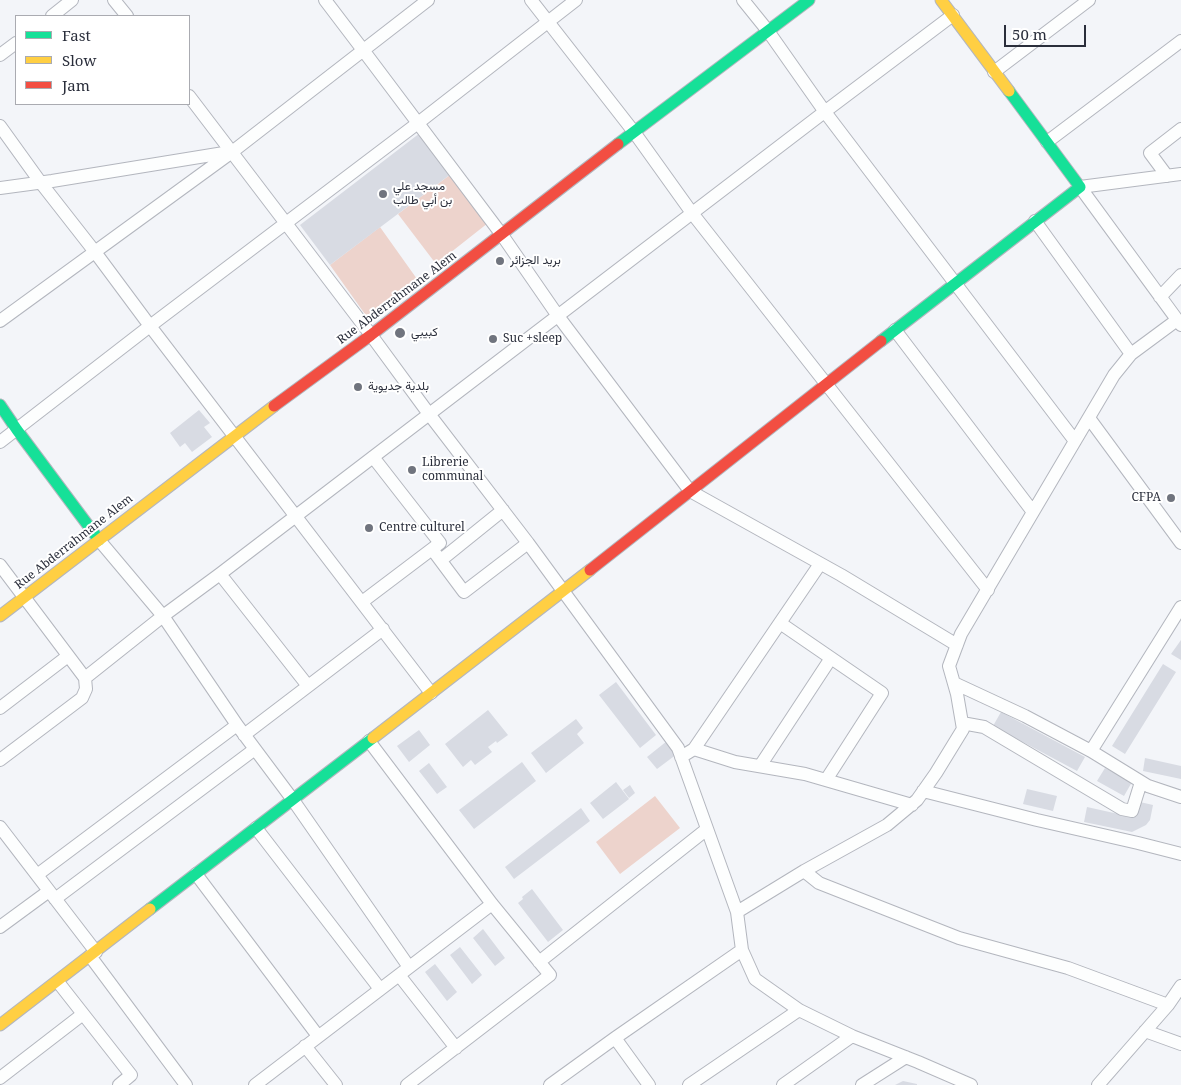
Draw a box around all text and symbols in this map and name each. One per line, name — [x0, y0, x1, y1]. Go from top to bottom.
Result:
legend — [15, 15, 190, 105]
scale bar — [1006, 15, 1088, 47]
text: 50 m — [1012, 24, 1047, 44]
text: Fast — [62, 25, 91, 45]
text: Slow — [62, 50, 96, 70]
text: Jam — [62, 75, 90, 95]
place label: مسجد علي بن أبي طالب — [393, 180, 452, 208]
marker: مسجد علي بن أبي طالب — [377, 188, 389, 200]
street label: Rue Abderrahmane Alem — [335, 248, 459, 348]
place label: بريد الجزائر — [510, 254, 561, 268]
marker: بريد الجزائر — [494, 255, 506, 267]
marker: كبيبي — [393, 326, 407, 340]
place label: كبيبي — [411, 326, 438, 340]
place label: Suc +sleep — [503, 332, 562, 346]
marker: Suc +sleep — [487, 333, 499, 345]
place label: بلدية جديوية — [368, 380, 429, 394]
marker: بلدية جديوية — [352, 381, 364, 393]
place label: Librerie communal — [422, 456, 483, 484]
marker: Librerie communal — [406, 464, 418, 476]
place label: CFPA — [1131, 491, 1161, 505]
street label: Rue Abderrahmane Alem — [12, 492, 136, 592]
marker: CFPA — [1165, 492, 1177, 504]
place label: Centre culturel — [379, 521, 465, 535]
marker: Centre culturel — [363, 522, 375, 534]

